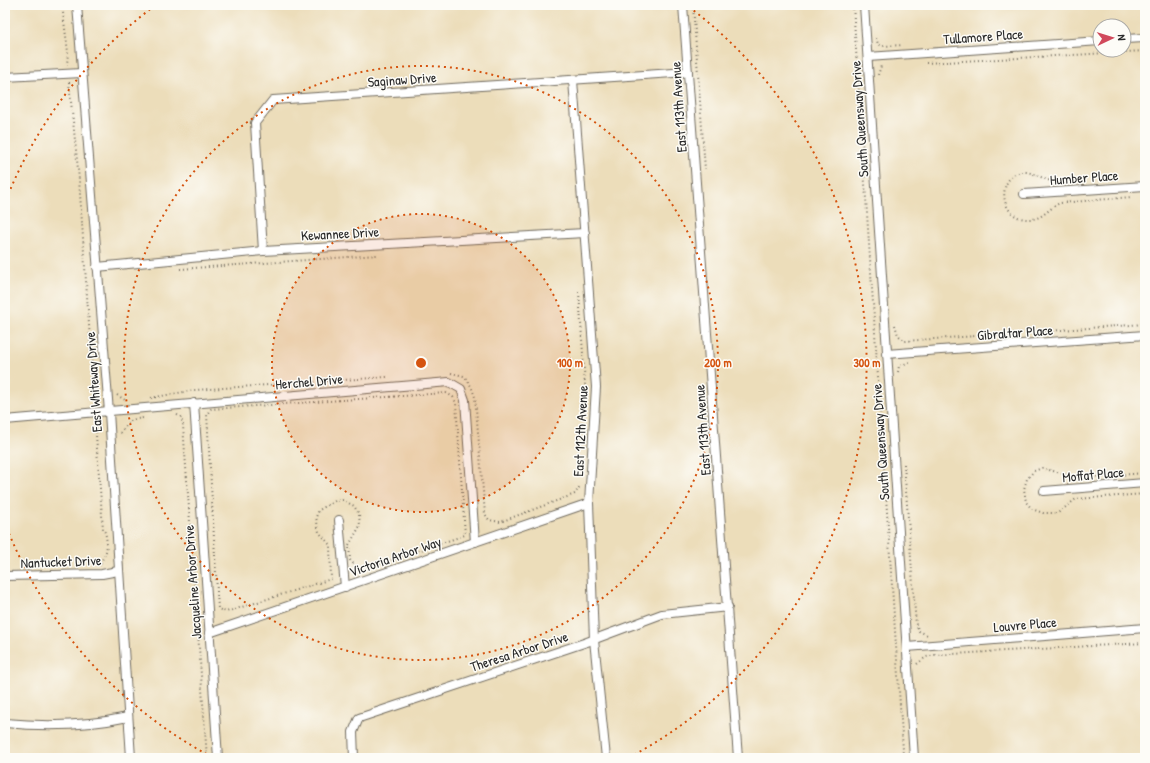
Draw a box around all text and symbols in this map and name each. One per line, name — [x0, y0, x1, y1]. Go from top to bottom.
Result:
north arrow — [1092, 18, 1132, 58]
street label: Tullamore Place — [942, 24, 1024, 48]
text: N — [1115, 34, 1129, 41]
street label: South Queensway Drive — [845, 60, 874, 178]
street label: East 113th Avenue — [665, 61, 691, 153]
street label: Saginaw Drive — [367, 67, 438, 92]
street label: Humber Place — [1049, 165, 1119, 189]
street label: Kewannee Drive — [300, 221, 380, 245]
street label: Gibraltar Place — [976, 320, 1054, 344]
street label: East Whiteway Drive — [80, 331, 107, 433]
text: 100 m — [557, 354, 583, 371]
text: 200 m — [704, 354, 732, 371]
text: 300 m — [853, 354, 881, 371]
centre of rings — [414, 356, 428, 370]
street label: Herchel Drive — [274, 369, 344, 393]
street label: South Queensway Drive — [866, 383, 895, 501]
street label: East 113th Avenue — [689, 384, 715, 476]
street label: East 112th Avenue — [568, 385, 592, 477]
street label: Moffat Place — [1061, 462, 1125, 486]
street label: Jacqueline Arbor Drive — [179, 524, 206, 640]
street label: Victoria Arbor Way — [346, 531, 444, 582]
street label: Nantucket Drive — [20, 550, 102, 572]
street label: Louvre Place — [993, 612, 1058, 636]
street label: Theresa Arbor Drive — [468, 626, 571, 676]

